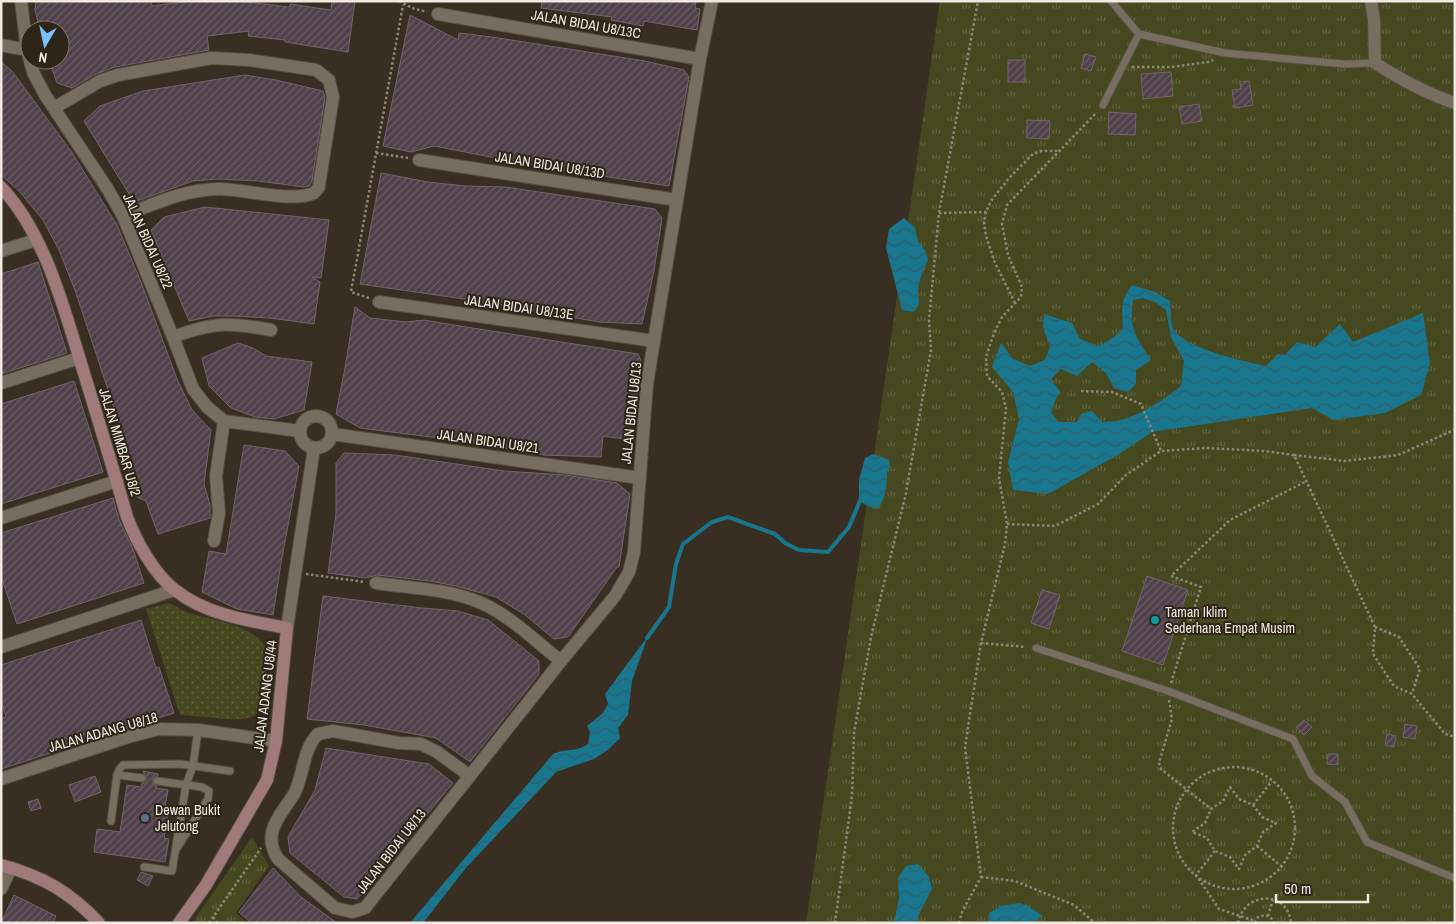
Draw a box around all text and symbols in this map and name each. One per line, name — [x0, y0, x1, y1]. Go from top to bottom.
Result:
street label: JALAN BIDAI U8/13C — [530, 5, 642, 43]
north arrow — [20, 20, 70, 70]
text: N — [37, 48, 48, 67]
street label: JALAN BIDAI U8/13D — [494, 147, 606, 183]
street label: JALAN BIDAI U8/22 — [119, 190, 177, 292]
street label: JALAN BIDAI U8/13E — [463, 290, 575, 324]
street label: JALAN BIDAI U8/13 — [617, 361, 645, 465]
street label: JALAN MIMBAR U8/2 — [95, 386, 145, 498]
street label: JALAN BIDAI U8/21 — [436, 425, 541, 457]
place label: Taman Iklim Sederhana Empat Musim — [1165, 603, 1295, 637]
marker: Taman Iklim Sederhana Empat Musim — [1149, 614, 1161, 626]
street label: JALAN ADANG U8/44 — [249, 638, 281, 753]
street label: JALAN ADANG U8/18 — [46, 708, 160, 756]
place label: Dewan Bukit Jelutong — [155, 801, 220, 835]
street label: JALAN BIDAI U8/13 — [352, 805, 430, 897]
marker: Dewan Bukit Jelutong — [139, 812, 151, 824]
scale bar — [1276, 872, 1368, 904]
text: 50 m — [1284, 878, 1311, 899]

